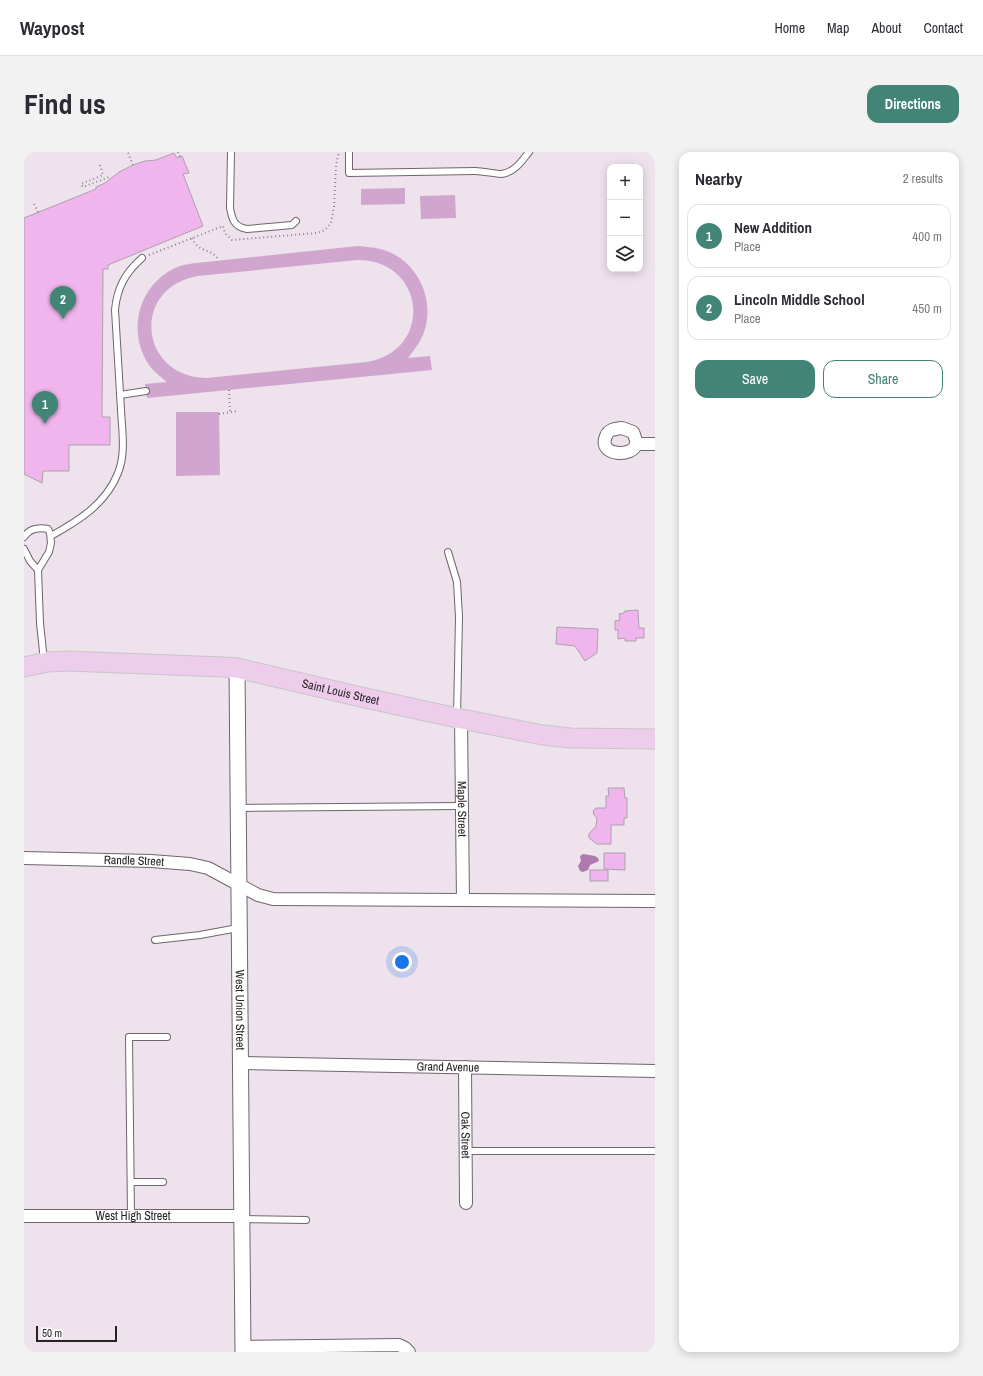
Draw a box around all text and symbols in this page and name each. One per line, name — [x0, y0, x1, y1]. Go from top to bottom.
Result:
text: Waypost — [20, 15, 84, 41]
text: Home — [774, 19, 805, 37]
text: Map — [827, 19, 849, 37]
text: About — [871, 19, 901, 37]
text: Contact — [923, 19, 963, 37]
text: Find us — [24, 85, 106, 123]
button: Directions — [867, 85, 959, 123]
map controls — [607, 164, 643, 272]
button: + — [607, 164, 643, 200]
text: Nearby — [695, 167, 742, 190]
text: 2 results — [903, 170, 943, 187]
button: − — [607, 200, 643, 236]
text: New Addition — [734, 217, 812, 238]
text: 1 — [706, 228, 712, 245]
text: 400 m — [912, 228, 942, 245]
button: layers — [607, 236, 643, 272]
text: Place — [734, 238, 761, 255]
pin: 2 — [50, 286, 76, 319]
text: Lincoln Middle School — [734, 289, 865, 310]
text: 2 — [706, 300, 712, 317]
text: 450 m — [912, 300, 942, 317]
text: Place — [734, 310, 761, 327]
button: Save — [695, 360, 815, 398]
button: Share — [823, 360, 943, 398]
pin: 1 — [32, 391, 58, 424]
street label: Saint Louis Street — [300, 675, 381, 709]
street label: Maple Street — [454, 781, 470, 837]
street label: Randle Street — [104, 852, 165, 870]
your location — [392, 952, 412, 972]
street label: West Union Street — [232, 970, 248, 1051]
street label: Grand Avenue — [416, 1058, 480, 1076]
street label: Oak Street — [457, 1111, 474, 1159]
street label: West High Street — [96, 1208, 171, 1224]
scale bar — [36, 1324, 117, 1343]
text: 50 m — [42, 1326, 62, 1340]

